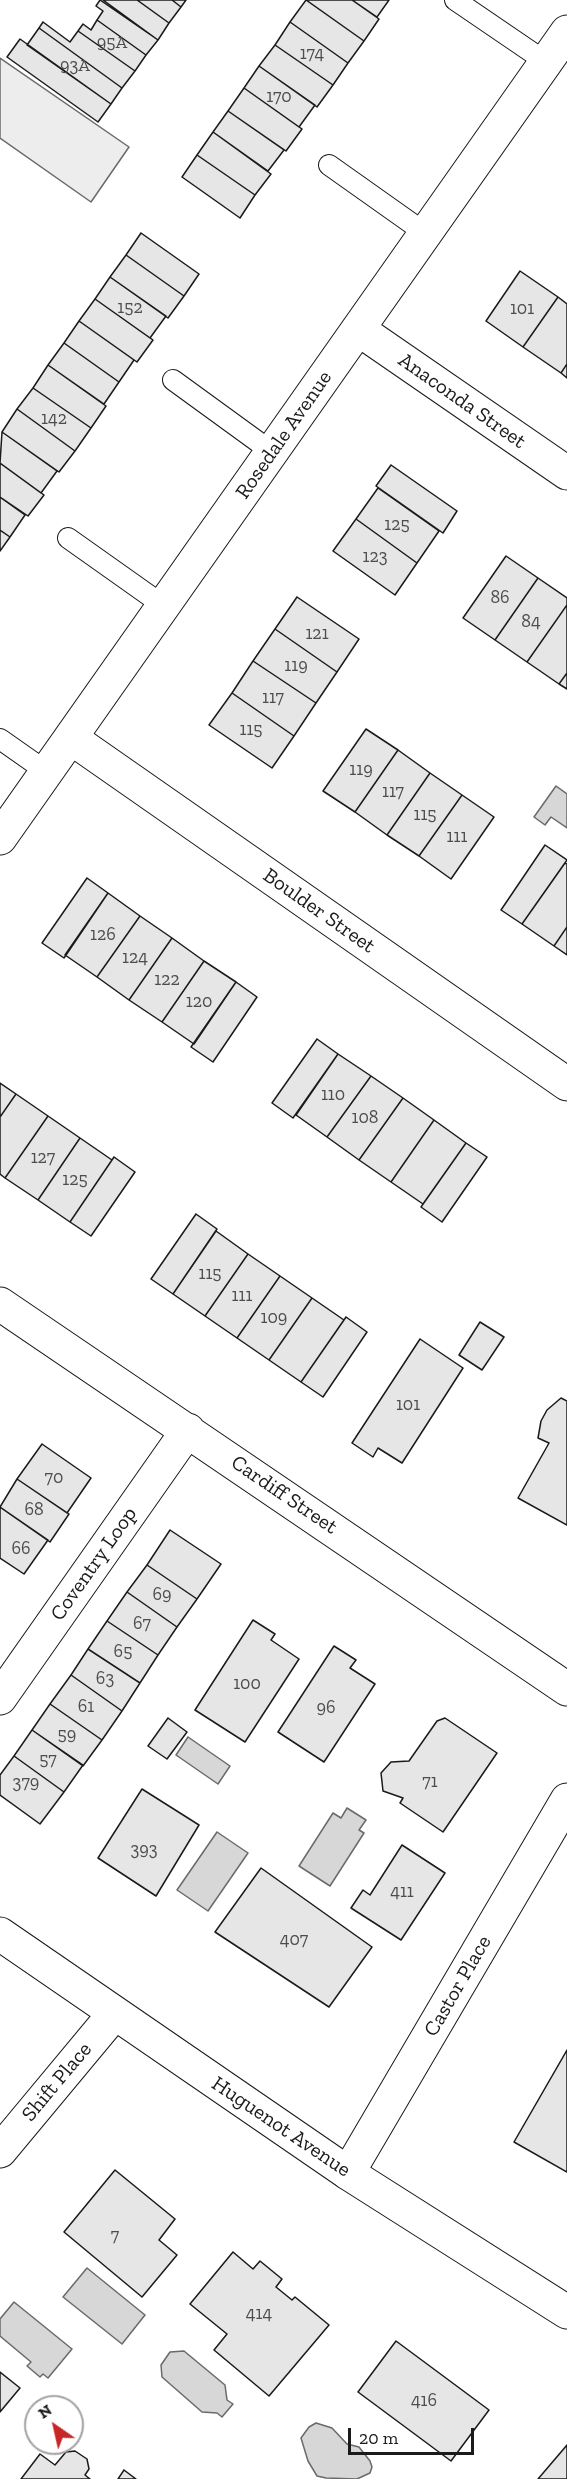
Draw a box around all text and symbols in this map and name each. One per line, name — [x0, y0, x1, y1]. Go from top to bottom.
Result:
house number: 95A — [97, 32, 127, 54]
house number: 174 — [300, 43, 324, 65]
house number: 93A — [60, 55, 90, 77]
house number: 170 — [266, 86, 292, 108]
house number: 152 — [117, 297, 143, 319]
house number: 101 — [510, 298, 534, 320]
street label: Anaconda Street — [393, 348, 531, 454]
street label: Rosedale Avenue — [230, 366, 338, 504]
house number: 142 — [41, 408, 67, 430]
house number: 125 — [384, 514, 410, 536]
house number: 123 — [362, 546, 388, 568]
house number: 86 — [490, 587, 510, 609]
house number: 84 — [521, 611, 541, 633]
house number: 121 — [305, 623, 329, 645]
house number: 119 — [284, 655, 308, 677]
house number: 117 — [262, 687, 284, 709]
house number: 115 — [239, 719, 263, 741]
house number: 119 — [349, 759, 373, 781]
house number: 117 — [382, 781, 404, 803]
house number: 115 — [413, 804, 437, 826]
house number: 111 — [447, 826, 467, 848]
street label: Boulder Street — [258, 863, 380, 959]
house number: 126 — [90, 924, 116, 946]
house number: 124 — [122, 947, 148, 969]
house number: 122 — [154, 969, 180, 991]
house number: 120 — [186, 991, 212, 1013]
house number: 110 — [321, 1084, 345, 1106]
house number: 108 — [352, 1107, 378, 1129]
house number: 127 — [31, 1147, 55, 1169]
house number: 125 — [62, 1169, 88, 1191]
house number: 115 — [198, 1263, 222, 1285]
house number: 111 — [232, 1285, 252, 1307]
house number: 109 — [261, 1307, 287, 1329]
house number: 101 — [396, 1394, 420, 1416]
street label: Cardiff Street — [226, 1450, 342, 1540]
house number: 70 — [45, 1467, 63, 1489]
house number: 68 — [24, 1499, 44, 1521]
street label: Coventry Loop — [46, 1502, 142, 1626]
house number: 66 — [11, 1538, 31, 1560]
house number: 69 — [152, 1584, 172, 1606]
house number: 67 — [133, 1613, 151, 1635]
house number: 65 — [114, 1641, 132, 1663]
house number: 63 — [96, 1668, 114, 1690]
house number: 100 — [233, 1673, 261, 1695]
house number: 61 — [78, 1696, 94, 1718]
house number: 96 — [316, 1697, 336, 1719]
house number: 59 — [58, 1724, 76, 1746]
house number: 57 — [39, 1749, 57, 1771]
house number: 71 — [422, 1771, 438, 1793]
house number: 379 — [13, 1772, 39, 1794]
house number: 393 — [130, 1839, 158, 1861]
house number: 411 — [390, 1881, 414, 1903]
house number: 407 — [280, 1929, 308, 1951]
street label: Castor Place — [419, 1931, 497, 2041]
street label: Shift Place — [17, 2037, 97, 2127]
street label: Huguenot Avenue — [207, 2071, 355, 2183]
house number: 7 — [111, 2225, 119, 2247]
house number: 414 — [246, 2303, 272, 2325]
house number: 416 — [411, 2390, 437, 2412]
north arrow — [24, 2395, 84, 2455]
text: N — [34, 2400, 55, 2423]
scale bar — [351, 2416, 477, 2454]
text: 20 m — [359, 2427, 398, 2449]

